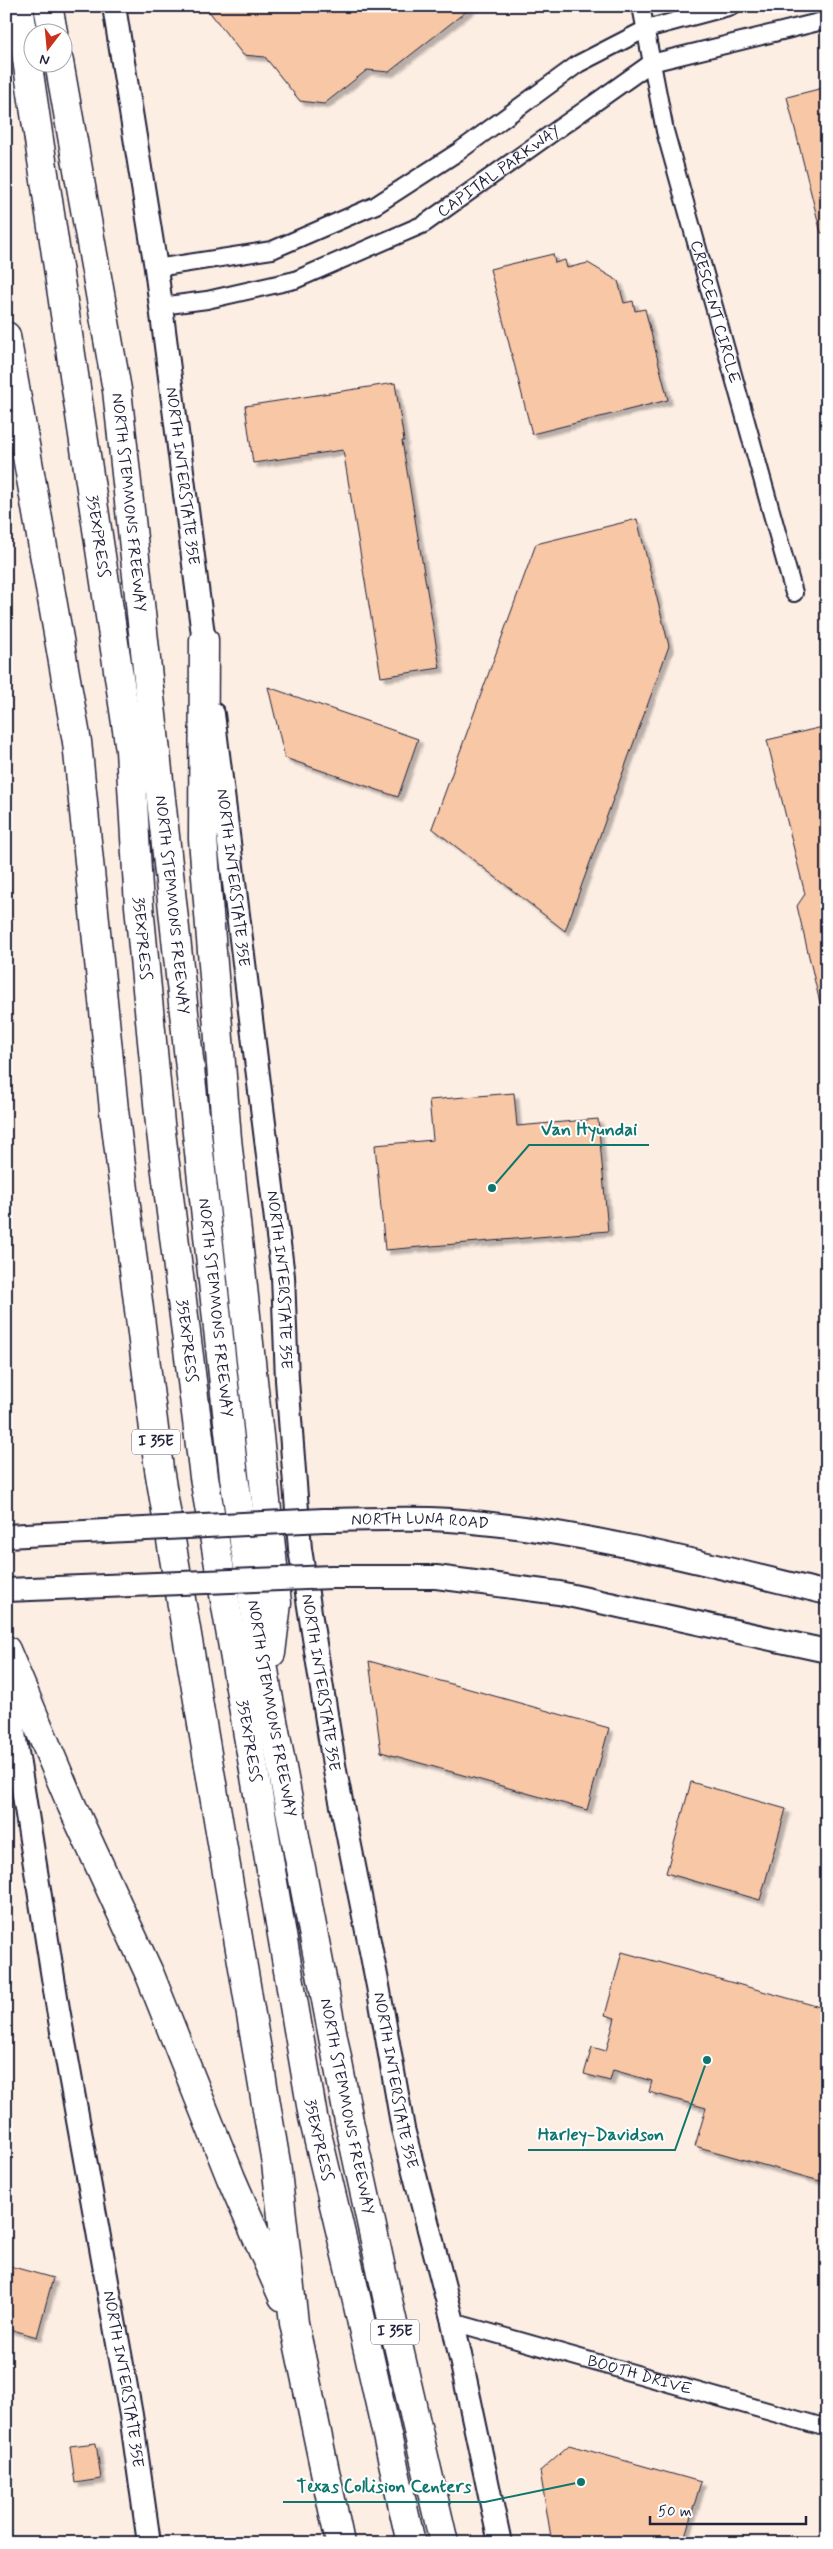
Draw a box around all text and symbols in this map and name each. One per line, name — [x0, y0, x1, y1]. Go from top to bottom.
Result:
north arrow — [22, 22, 72, 72]
text: N — [38, 50, 52, 69]
street label: CAPITAL PARKWAY — [433, 120, 565, 222]
street label: CRESCENT CIRCLE — [685, 238, 745, 386]
street label: NORTH INTERSTATE 35E — [161, 386, 204, 566]
street label: NORTH STEMMONS FREEWAY — [107, 392, 151, 613]
street label: 35EXPRESS — [82, 493, 115, 579]
street label: NORTH INTERSTATE 35E — [212, 788, 255, 968]
street label: NORTH STEMMONS FREEWAY — [150, 794, 195, 1016]
street label: 35EXPRESS — [128, 896, 157, 981]
callout: Van Hyundai — [529, 1112, 649, 1145]
text: Van Hyundai — [541, 1118, 637, 1142]
street label: NORTH INTERSTATE 35E — [262, 1189, 297, 1370]
street label: NORTH STEMMONS FREEWAY — [194, 1197, 238, 1418]
street label: 35EXPRESS — [171, 1298, 203, 1384]
road number: I 35E — [132, 1430, 180, 1454]
street label: NORTH LUNA ROAD — [351, 1508, 490, 1534]
street label: NORTH INTERSTATE 35E — [297, 1592, 345, 1773]
street label: NORTH STEMMONS FREEWAY — [243, 1599, 302, 1819]
street label: 35EXPRESS — [232, 1698, 266, 1784]
street label: NORTH INTERSTATE 35E — [369, 1991, 423, 2171]
street label: NORTH STEMMONS FREEWAY — [315, 1997, 380, 2217]
street label: 35EXPRESS — [300, 2097, 338, 2183]
callout: Harley-Davidson — [528, 2117, 675, 2150]
text: Harley-Davidson — [538, 2123, 664, 2147]
street label: NORTH INTERSTATE 35E — [98, 2289, 149, 2469]
road number: I 35E — [371, 2320, 419, 2344]
street label: BOOTH DRIVE — [585, 2350, 694, 2400]
callout: Texas Collision Centers — [283, 2469, 485, 2502]
text: Texas Collision Centers — [296, 2475, 472, 2499]
scale bar — [650, 2494, 807, 2526]
text: 50 m — [658, 2502, 692, 2522]

